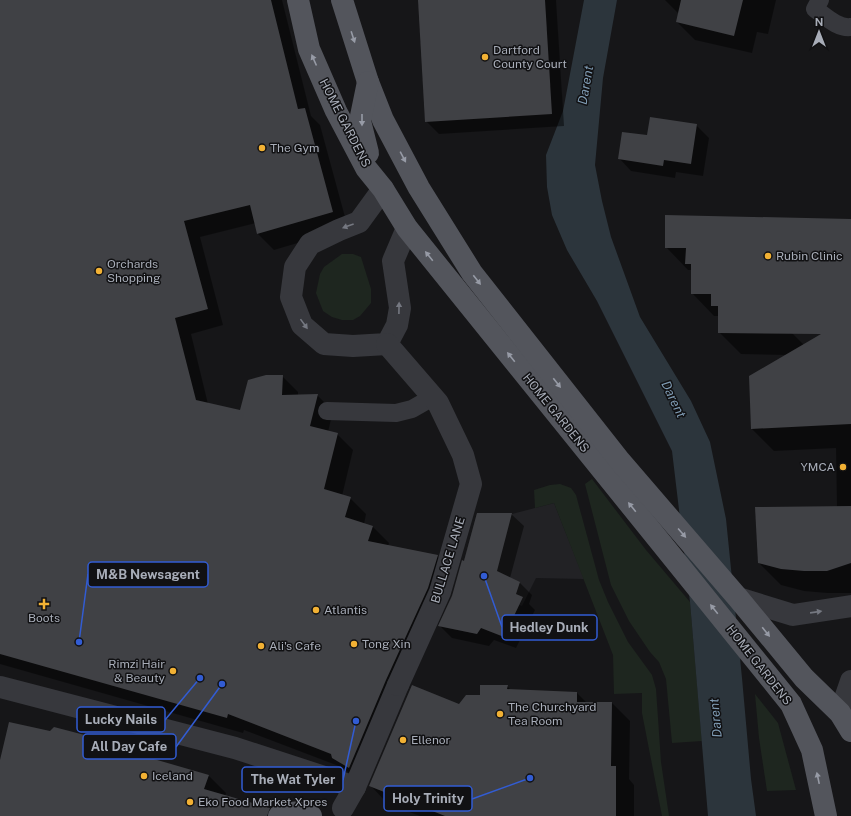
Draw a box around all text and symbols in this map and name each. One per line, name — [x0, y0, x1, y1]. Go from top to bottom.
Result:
north arrow — [799, 12, 839, 52]
text: N — [815, 16, 823, 28]
one-way arrow — [350, 32, 356, 44]
place label: Dartford County Court — [493, 43, 567, 71]
marker: Dartford County Court — [480, 52, 490, 62]
one-way arrow — [311, 54, 317, 66]
water label: Darent — [575, 64, 596, 106]
street label: HOME GARDENS — [317, 76, 373, 170]
one-way arrow — [359, 114, 365, 127]
place label: The Gym — [270, 141, 319, 155]
marker: The Gym — [257, 143, 267, 153]
one-way arrow — [399, 151, 406, 163]
one-way arrow — [341, 224, 353, 230]
place label: Rubin Clinic — [776, 249, 842, 263]
one-way arrow — [425, 250, 433, 261]
marker: Rubin Clinic — [763, 251, 773, 261]
place label: Orchards Shopping — [107, 257, 160, 285]
marker: Orchards Shopping — [94, 266, 104, 276]
one-way arrow — [473, 275, 481, 286]
one-way arrow — [396, 302, 403, 314]
one-way arrow — [300, 319, 308, 330]
one-way arrow — [506, 351, 515, 362]
street label: HOME GARDENS — [520, 371, 592, 455]
one-way arrow — [553, 377, 562, 388]
water label: Darent — [658, 378, 689, 420]
place label: YMCA — [800, 460, 835, 474]
marker: YMCA — [838, 462, 848, 472]
one-way arrow — [628, 502, 636, 513]
street label: BULLACE LANE — [428, 515, 468, 605]
one-way arrow — [677, 528, 686, 538]
callout: M&B Newsagent — [88, 562, 208, 587]
text: M&B Newsagent — [96, 567, 200, 582]
marker: Boots — [39, 599, 49, 609]
place label: Atlantis — [324, 603, 367, 617]
one-way arrow — [709, 603, 718, 614]
marker: Atlantis — [311, 605, 321, 615]
one-way arrow — [810, 609, 822, 615]
place label: Boots — [28, 611, 60, 625]
callout: Hedley Dunk — [502, 615, 597, 640]
text: Hedley Dunk — [509, 620, 589, 635]
street label: HOME GARDENS — [723, 622, 795, 708]
one-way arrow — [761, 627, 770, 638]
place label: Tong Xin — [362, 637, 411, 651]
place label: Ali's Cafe — [269, 639, 321, 653]
marker: Tong Xin — [349, 639, 359, 649]
marker: Ali's Cafe — [256, 641, 266, 651]
place label: Rimzi Hair & Beauty — [108, 657, 166, 685]
marker: Rimzi Hair & Beauty — [168, 666, 178, 676]
water label: Darent — [706, 698, 725, 738]
place label: The Churchyard Tea Room — [508, 700, 596, 728]
callout: Lucky Nails — [77, 707, 165, 732]
marker: The Churchyard Tea Room — [495, 709, 505, 719]
text: Lucky Nails — [85, 712, 157, 727]
place label: Ellenor — [411, 733, 451, 747]
callout: All Day Cafe — [83, 734, 176, 759]
marker: Ellenor — [398, 735, 408, 745]
text: All Day Cafe — [91, 739, 167, 754]
callout: The Wat Tyler — [242, 767, 343, 792]
place label: Iceland — [152, 769, 193, 783]
marker: Iceland — [139, 771, 149, 781]
text: The Wat Tyler — [251, 772, 336, 787]
one-way arrow — [815, 772, 821, 784]
callout: Holy Trinity — [384, 786, 472, 811]
text: Holy Trinity — [392, 791, 465, 806]
place label: Eko Food Market Xpres — [198, 795, 327, 809]
marker: Eko Food Market Xpres — [185, 797, 195, 807]

